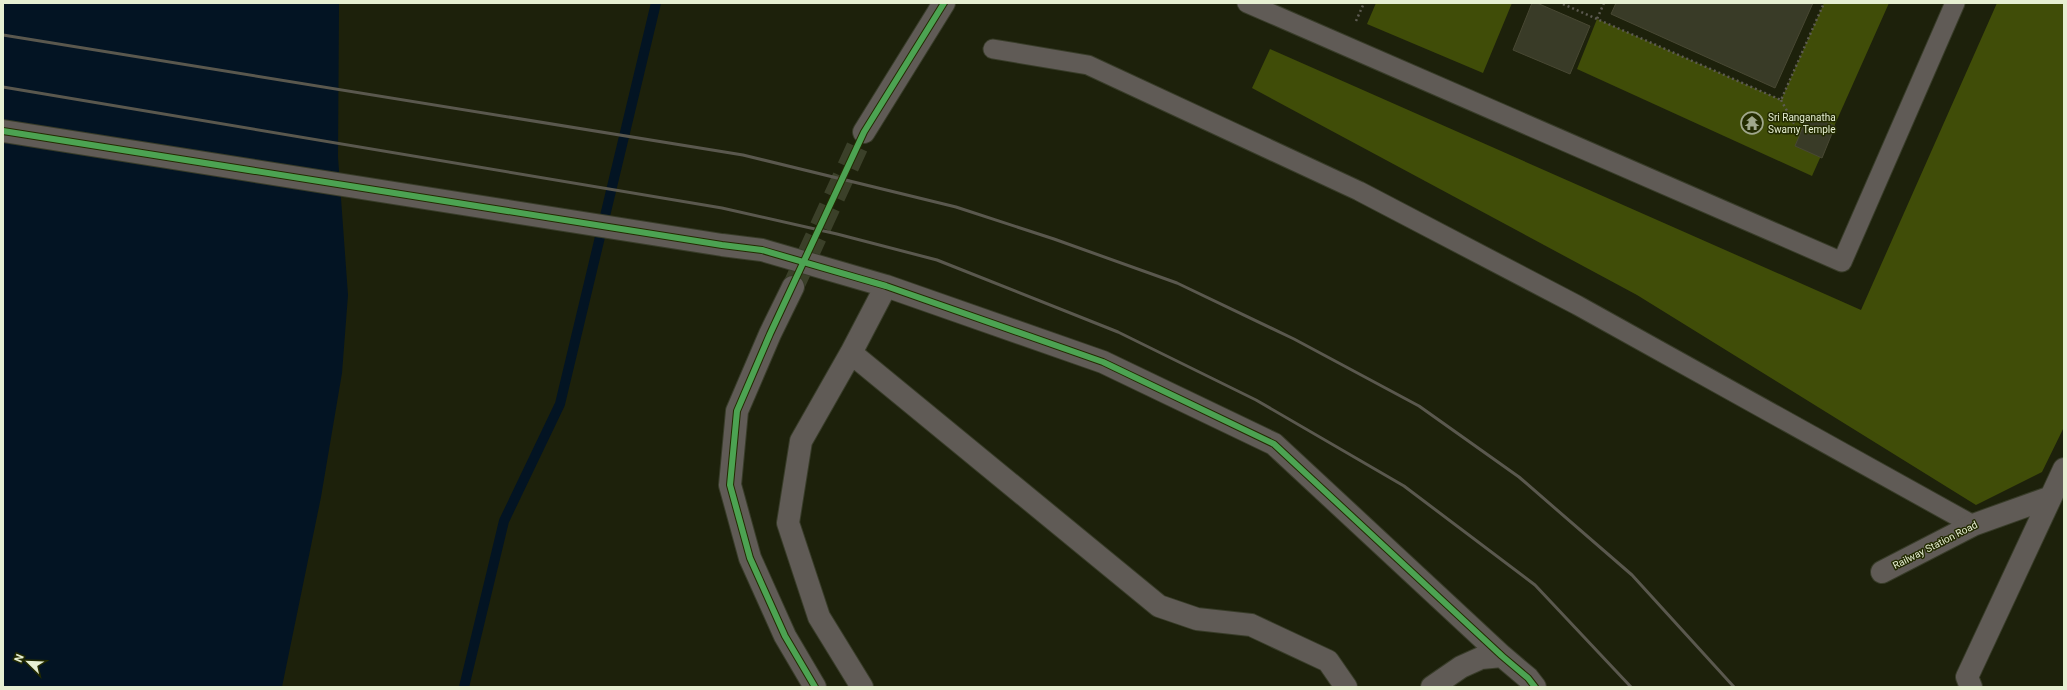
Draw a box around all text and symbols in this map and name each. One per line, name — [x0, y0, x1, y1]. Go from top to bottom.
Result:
temple icon: Sri Ranganatha Swamy Temple — [1739, 110, 1765, 136]
place label: Sri Ranganatha Swamy Temple — [1768, 112, 1836, 135]
street label: Railway Station Road — [1891, 519, 1979, 571]
north arrow — [8, 642, 48, 682]
text: N — [12, 652, 27, 664]

